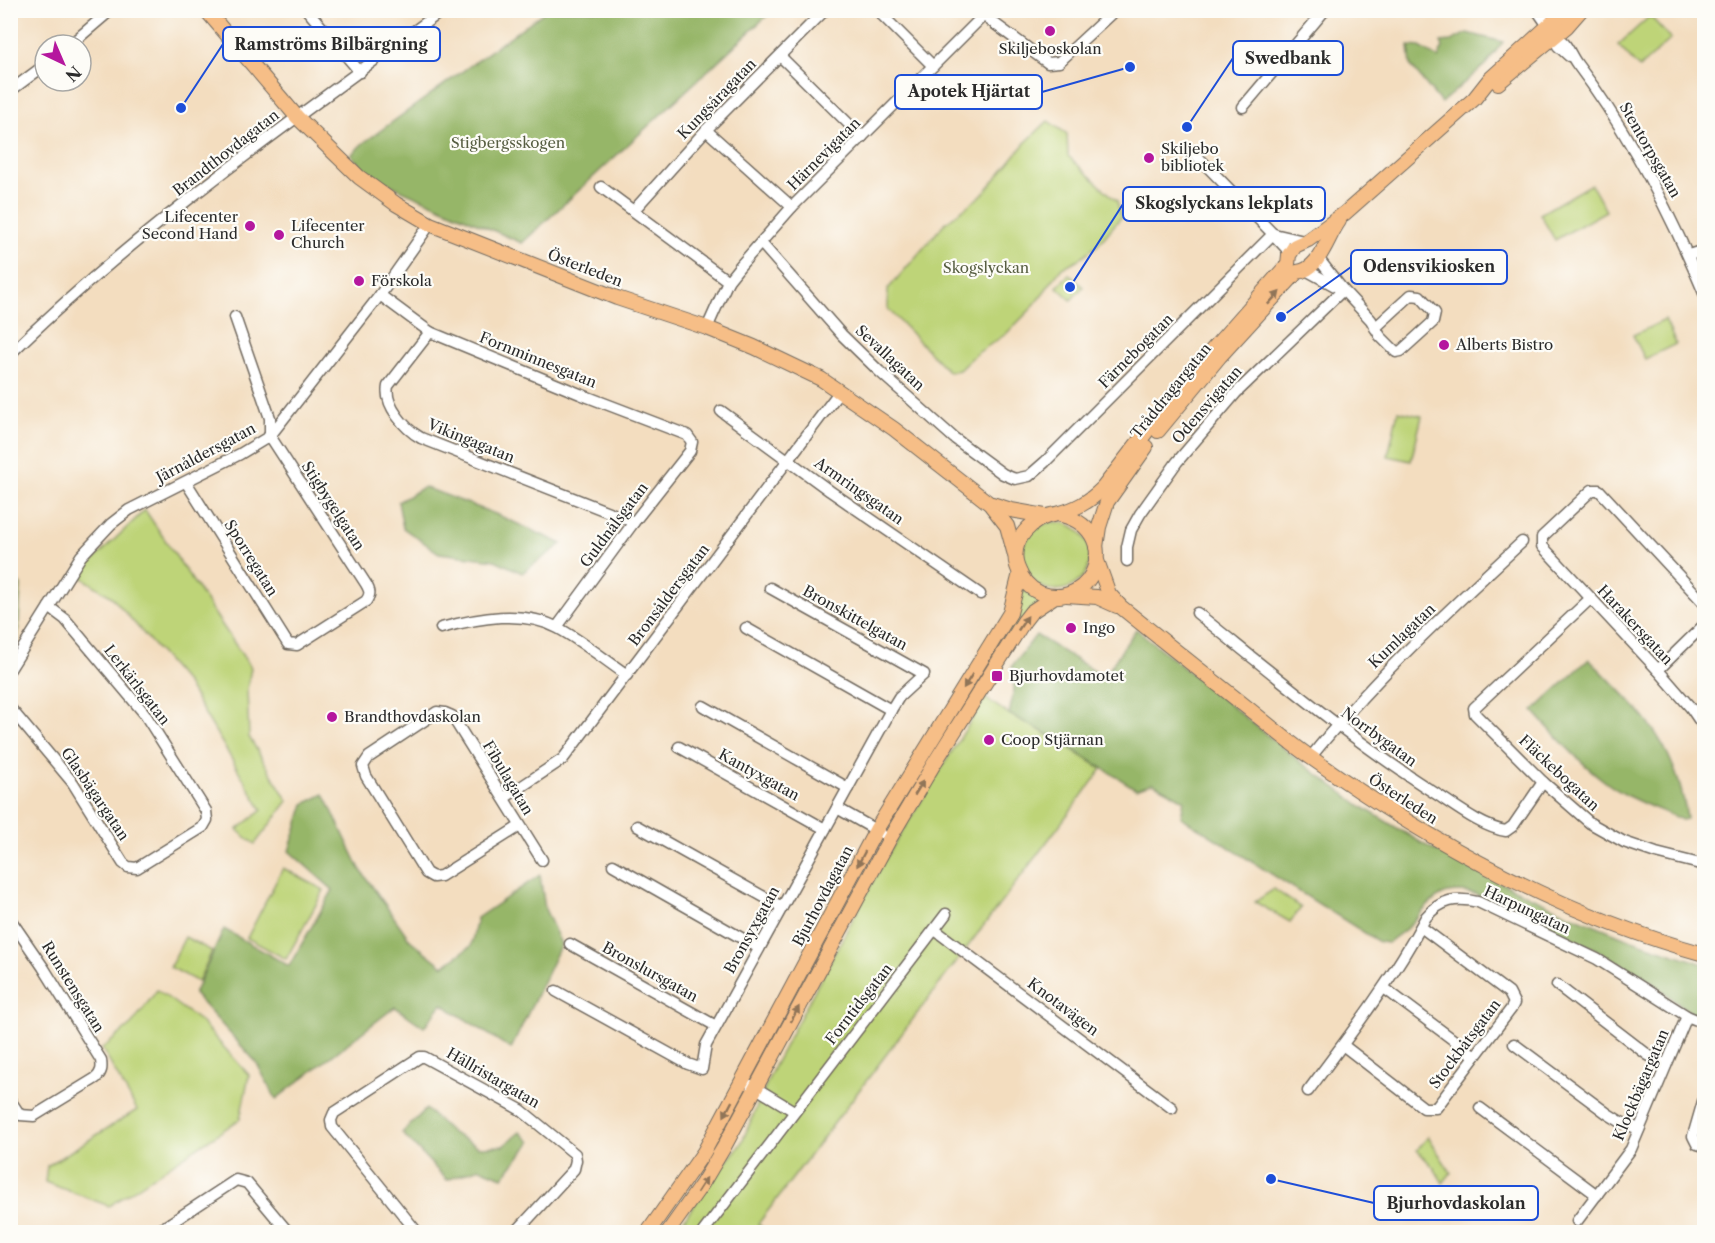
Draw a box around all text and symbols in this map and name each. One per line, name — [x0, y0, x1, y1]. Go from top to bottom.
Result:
marker: Skiljeboskolan — [1043, 24, 1057, 38]
callout: Ramströms Bilbärgning — [223, 27, 440, 61]
north arrow — [33, 33, 93, 93]
text: Ramströms Bilbärgning — [234, 34, 428, 54]
place label: Skiljeboskolan — [998, 39, 1102, 58]
callout: Swedbank — [1233, 41, 1343, 75]
text: Swedbank — [1245, 48, 1332, 68]
street label: Kungsåragatan — [673, 54, 760, 143]
text: N — [61, 62, 85, 86]
callout: Apotek Hjärtat — [895, 75, 1042, 109]
text: Apotek Hjärtat — [907, 81, 1031, 101]
street label: Stentorpsgatan — [1615, 99, 1686, 201]
street label: Brandthovdagatan — [169, 105, 283, 200]
street label: Härnevigatan — [783, 113, 865, 194]
park label: Stigbergsskogen — [451, 133, 566, 152]
place label: Skiljebo bibliotek — [1161, 139, 1226, 175]
marker: Skiljebo bibliotek — [1142, 151, 1156, 165]
callout: Skogslyckans lekplats — [1123, 187, 1325, 221]
text: Skogslyckans lekplats — [1135, 193, 1313, 213]
place label: Lifecenter Second Hand — [142, 207, 239, 243]
place label: Lifecenter Church — [291, 216, 365, 252]
marker: Lifecenter Second Hand — [243, 219, 257, 233]
marker: Lifecenter Church — [272, 228, 286, 242]
street label: Österleden — [545, 245, 626, 291]
callout: Odensvikiosken — [1351, 250, 1507, 284]
text: Odensvikiosken — [1363, 256, 1495, 276]
park label: Skogslyckan — [943, 258, 1030, 277]
place label: Förskola — [371, 271, 432, 290]
marker: Förskola — [352, 274, 366, 288]
one-way arrow — [1267, 291, 1280, 306]
street label: Färnebogatan — [1094, 309, 1177, 392]
street label: Sevallagatan — [852, 321, 929, 395]
street label: Fornminnesgatan — [477, 327, 600, 392]
place label: Alberts Bistro — [1455, 335, 1553, 354]
marker: Alberts Bistro — [1437, 338, 1451, 352]
street label: Tråddragargatan — [1126, 339, 1215, 442]
street label: Odensvigatan — [1168, 361, 1246, 447]
street label: Vikingagatan — [424, 414, 518, 467]
street label: Järnåldersgatan — [151, 418, 259, 488]
street label: Armringsgatan — [810, 452, 908, 529]
street label: Stigbygelgatan — [298, 458, 370, 554]
street label: Guldnålsgatan — [575, 478, 652, 571]
street label: Sporregatan — [220, 516, 283, 600]
street label: Bronsåldersgatan — [624, 539, 714, 649]
street label: Bronskittelgatan — [800, 581, 911, 654]
street label: Harakersgatan — [1593, 581, 1678, 669]
street label: Kumlagatan — [1364, 599, 1439, 672]
one-way arrow — [1018, 614, 1029, 631]
place label: Ingo — [1083, 618, 1115, 637]
marker: Ingo — [1064, 621, 1078, 635]
street label: Lerkärlsgatan — [100, 641, 175, 729]
place label: Bjurhovdamotet — [1009, 666, 1125, 685]
marker: Bjurhovdamotet — [990, 669, 1004, 683]
one-way arrow — [963, 673, 974, 689]
street label: Norrbygatan — [1338, 703, 1421, 771]
place label: Brandthovdaskolan — [344, 707, 482, 726]
marker: Brandthovdaskolan — [325, 710, 339, 724]
place label: Coop Stjärnan — [1001, 730, 1104, 749]
street label: Fläckebogatan — [1515, 731, 1604, 815]
marker: Coop Stjärnan — [982, 733, 996, 747]
street label: Fibulagatan — [479, 737, 538, 819]
street label: Glasbägargatan — [57, 743, 134, 844]
street label: Kantyxgatan — [715, 744, 804, 805]
street label: Österleden — [1365, 769, 1442, 828]
one-way arrow — [914, 780, 925, 796]
street label: Bjurhovdagatan — [788, 842, 857, 949]
one-way arrow — [856, 850, 866, 867]
street label: Harpungatan — [1481, 881, 1574, 938]
street label: Bronsyxgatan — [720, 882, 784, 977]
street label: Bronslursgatan — [599, 937, 702, 1006]
street label: Runstensgatan — [38, 938, 109, 1036]
street label: Forntidsgatan — [821, 959, 897, 1048]
street label: Knotavägen — [1024, 974, 1103, 1040]
street label: Stockbåtsgatan — [1425, 995, 1505, 1092]
one-way arrow — [791, 1005, 800, 1022]
street label: Klockbägargatan — [1609, 1026, 1673, 1143]
street label: Hällristargatan — [443, 1043, 544, 1112]
one-way arrow — [723, 1100, 733, 1117]
one-way arrow — [696, 1176, 707, 1193]
callout: Bjurhovdaskolan — [1374, 1186, 1538, 1220]
text: Bjurhovdaskolan — [1386, 1193, 1526, 1213]

